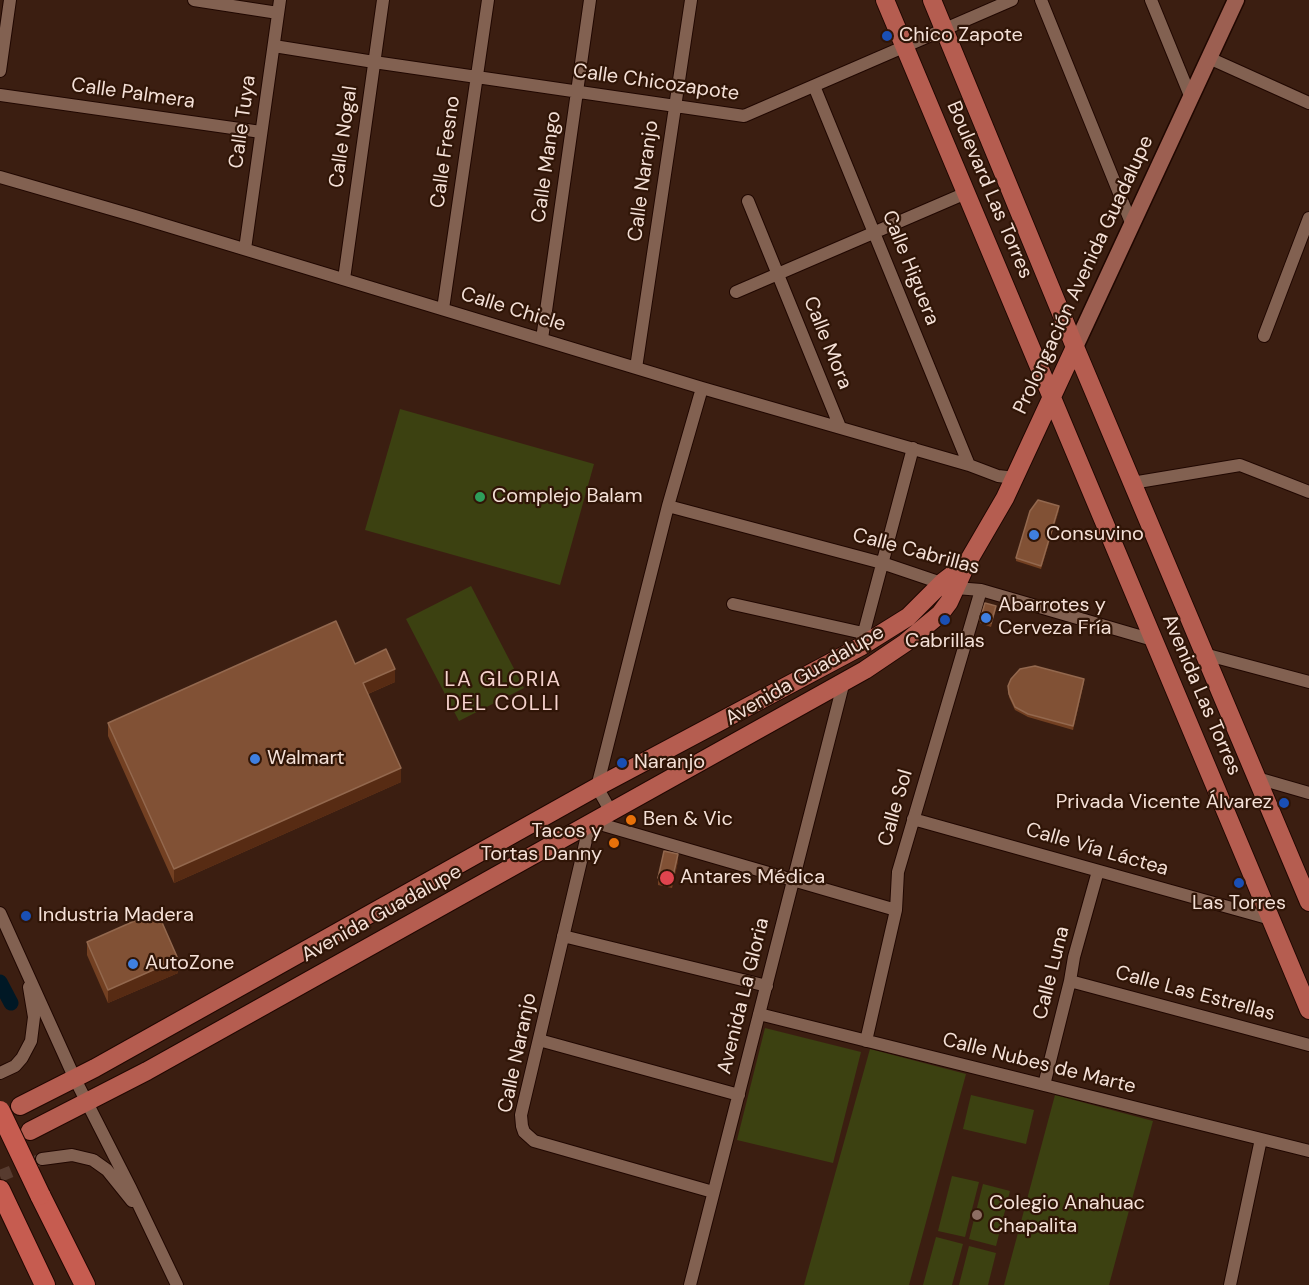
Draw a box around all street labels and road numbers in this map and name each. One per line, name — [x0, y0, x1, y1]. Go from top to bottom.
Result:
street label: Calle Chicozapote — [571, 59, 741, 107]
street label: Calle Palmera — [70, 73, 196, 115]
street label: Calle Tuya — [225, 74, 261, 170]
street label: Calle Nogal — [325, 85, 363, 189]
street label: Calle Fresno — [426, 94, 466, 210]
street label: Boulevard Las Torres — [941, 98, 1037, 282]
street label: Calle Mango — [527, 110, 567, 224]
street label: Calle Naranjo — [624, 119, 664, 243]
street label: Prolongación Avenida Guadalupe — [1009, 132, 1159, 418]
street label: Calle Higuera — [876, 207, 944, 329]
street label: Calle Chicle — [458, 283, 568, 337]
street label: Calle Mora — [798, 293, 856, 393]
street label: Calle Cabrillas — [850, 524, 982, 580]
street label: Avenida Las Torres — [1156, 611, 1246, 779]
street label: Avenida Guadalupe — [721, 621, 889, 731]
street label: Calle Sol — [874, 767, 918, 849]
street label: Calle Vía Láctea — [1023, 818, 1171, 882]
street label: Avenida Guadalupe — [298, 860, 466, 968]
street label: Avenida La Gloria — [713, 915, 775, 1077]
street label: Calle Luna — [1029, 924, 1075, 1022]
street label: Calle Las Estrellas — [1112, 961, 1278, 1027]
street label: Calle Naranjo — [494, 991, 542, 1115]
street label: Calle Nubes de Marte — [940, 1028, 1138, 1100]

